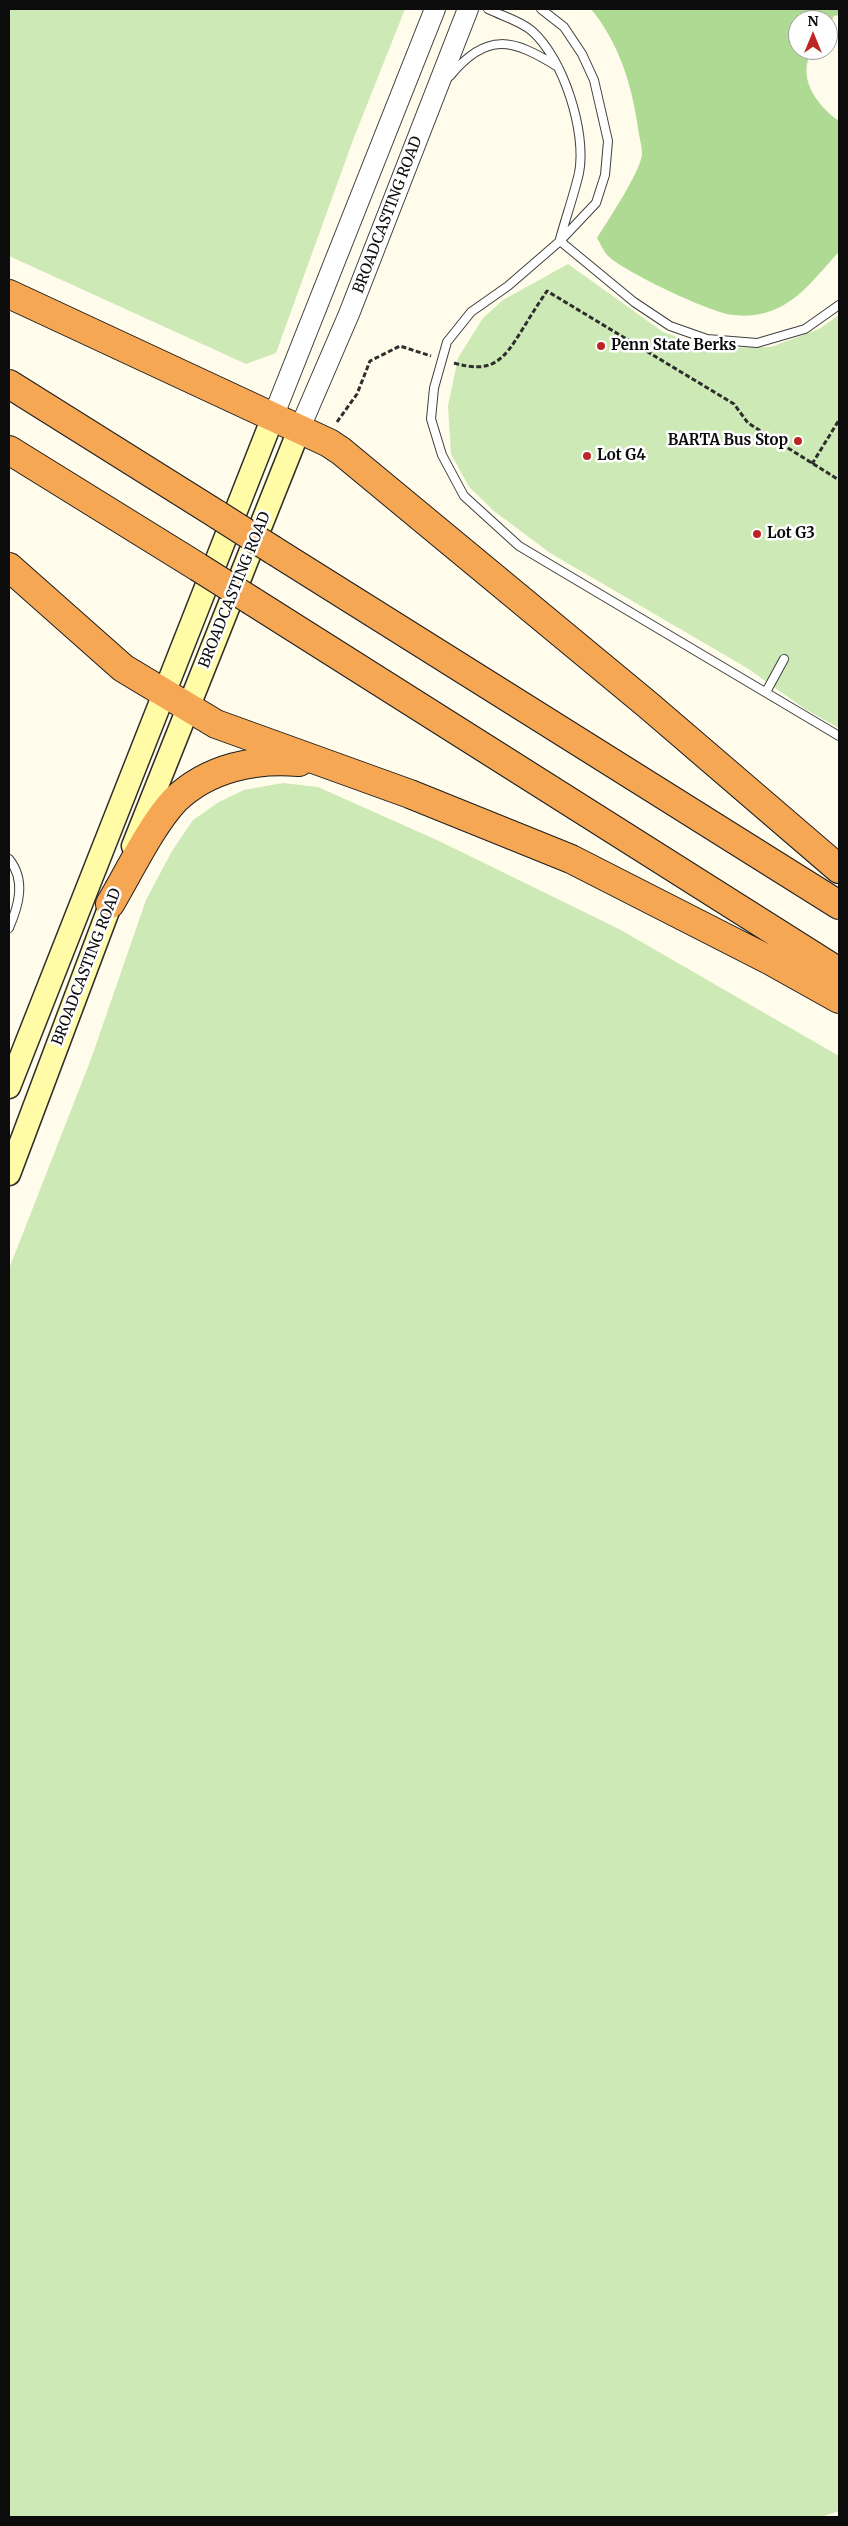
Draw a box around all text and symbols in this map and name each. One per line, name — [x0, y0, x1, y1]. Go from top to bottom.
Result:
north arrow — [788, 10, 838, 60]
text: N — [807, 12, 819, 30]
street label: BROADCASTING ROAD — [350, 134, 426, 296]
place label: Penn State Berks — [611, 337, 736, 355]
marker: Penn State Berks — [595, 340, 607, 352]
place label: BARTA Bus Stop — [668, 432, 788, 450]
marker: BARTA Bus Stop — [792, 435, 804, 447]
place label: Lot G4 — [597, 447, 646, 465]
marker: Lot G4 — [581, 450, 593, 462]
street label: BROADCASTING ROAD — [195, 509, 275, 671]
place label: Lot G3 — [767, 525, 815, 543]
marker: Lot G3 — [751, 528, 763, 540]
street label: BROADCASTING ROAD — [49, 886, 125, 1048]

